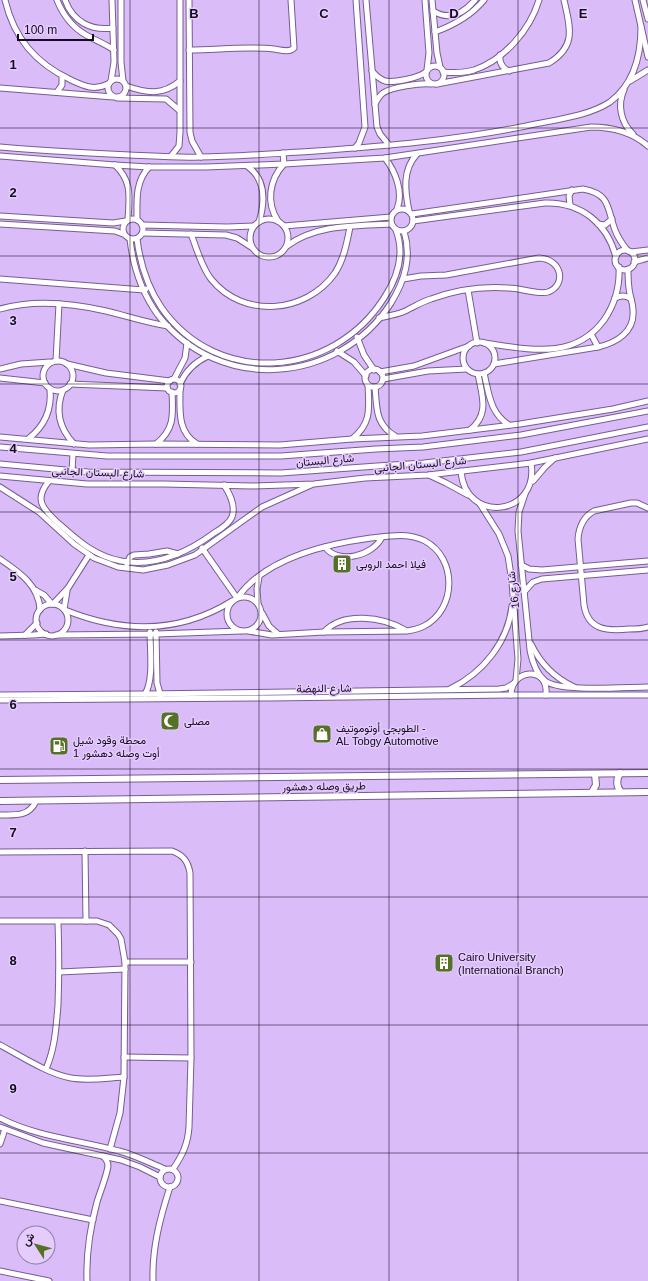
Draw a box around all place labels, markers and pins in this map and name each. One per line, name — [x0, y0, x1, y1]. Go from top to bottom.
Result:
building icon: فيلا احمد الروبى — [331, 553, 353, 575]
place label: فيلا احمد الروبى — [356, 558, 426, 571]
mosque icon: مصلى — [159, 710, 181, 732]
place label: مصلى — [184, 715, 210, 728]
place label: الطوبجى أوتوموتيف - AL Tobgy Automotive — [336, 722, 439, 747]
shop icon: الطوبجى أوتوموتيف - AL Tobgy Automotive — [311, 723, 333, 745]
place label: محطة وقود شيل أوت وصله دهشور 1 — [73, 734, 160, 760]
fuel station icon: محطة وقود شيل أوت وصله دهشور 1 — [48, 735, 70, 757]
place label: Cairo University (International Branch) — [458, 951, 564, 976]
building icon: Cairo University (International Branch) — [433, 952, 455, 974]

